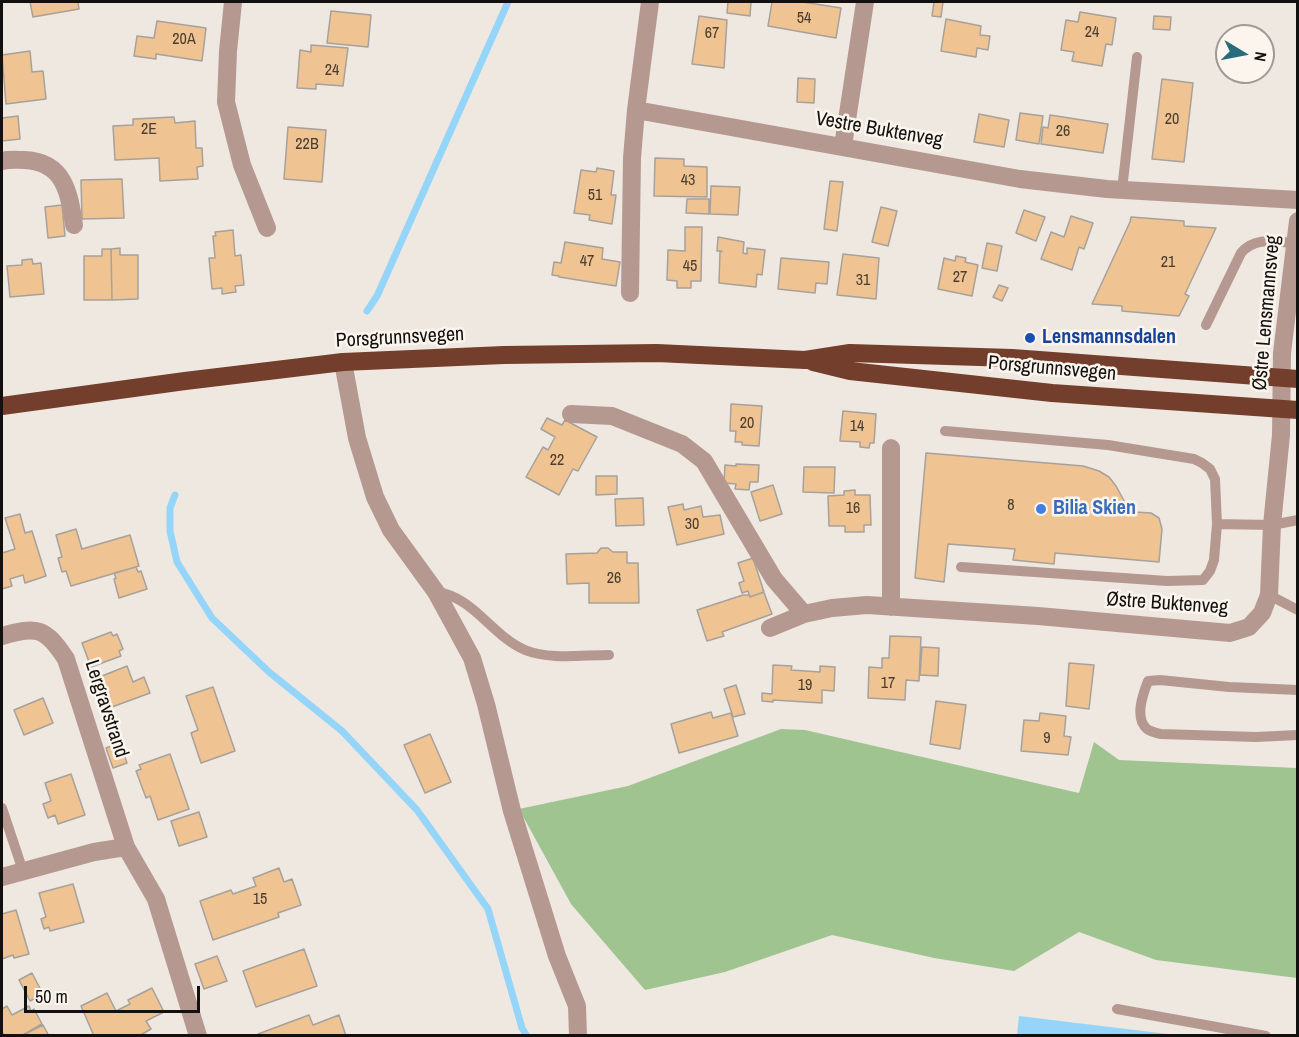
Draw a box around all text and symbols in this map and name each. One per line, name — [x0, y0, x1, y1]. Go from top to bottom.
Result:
house number: 54 — [797, 9, 811, 29]
house number: 24 — [1085, 23, 1099, 43]
house number: 67 — [705, 24, 719, 44]
north arrow — [1215, 24, 1275, 84]
house number: 20A — [172, 30, 196, 50]
text: N — [1249, 50, 1272, 63]
house number: 24 — [325, 61, 339, 81]
street label: Vestre Buktenveg — [814, 107, 944, 153]
house number: 20 — [1165, 110, 1179, 130]
house number: 2E — [141, 120, 157, 140]
house number: 26 — [1056, 122, 1070, 142]
house number: 22B — [295, 135, 319, 155]
house number: 43 — [681, 171, 695, 191]
house number: 51 — [588, 186, 602, 206]
street label: Østre Lensmannsveg — [1248, 234, 1286, 392]
house number: 47 — [580, 252, 594, 272]
house number: 21 — [1161, 253, 1175, 273]
house number: 45 — [683, 257, 697, 277]
house number: 27 — [953, 268, 967, 288]
house number: 31 — [856, 271, 870, 291]
street label: Porsgrunnsvegen — [335, 323, 465, 353]
place label: Lensmannsdalen — [1042, 326, 1176, 350]
marker: Lensmannsdalen — [1023, 331, 1037, 345]
street label: Porsgrunnsvegen — [987, 351, 1117, 387]
house number: 20 — [740, 414, 754, 434]
house number: 14 — [850, 417, 864, 437]
house number: 22 — [550, 451, 564, 471]
house number: 8 — [1007, 496, 1015, 516]
place label: Bilia Skien — [1053, 497, 1136, 521]
house number: 16 — [846, 499, 860, 519]
marker: Bilia Skien — [1034, 502, 1048, 516]
house number: 30 — [685, 515, 699, 535]
house number: 26 — [607, 569, 621, 589]
street label: Østre Buktenveg — [1105, 588, 1229, 620]
street label: Lergravstrand — [79, 657, 133, 761]
house number: 17 — [881, 674, 895, 694]
house number: 19 — [798, 676, 812, 696]
house number: 9 — [1043, 729, 1051, 749]
house number: 15 — [253, 890, 267, 910]
scale bar — [27, 974, 202, 1012]
text: 50 m — [35, 984, 68, 1009]

